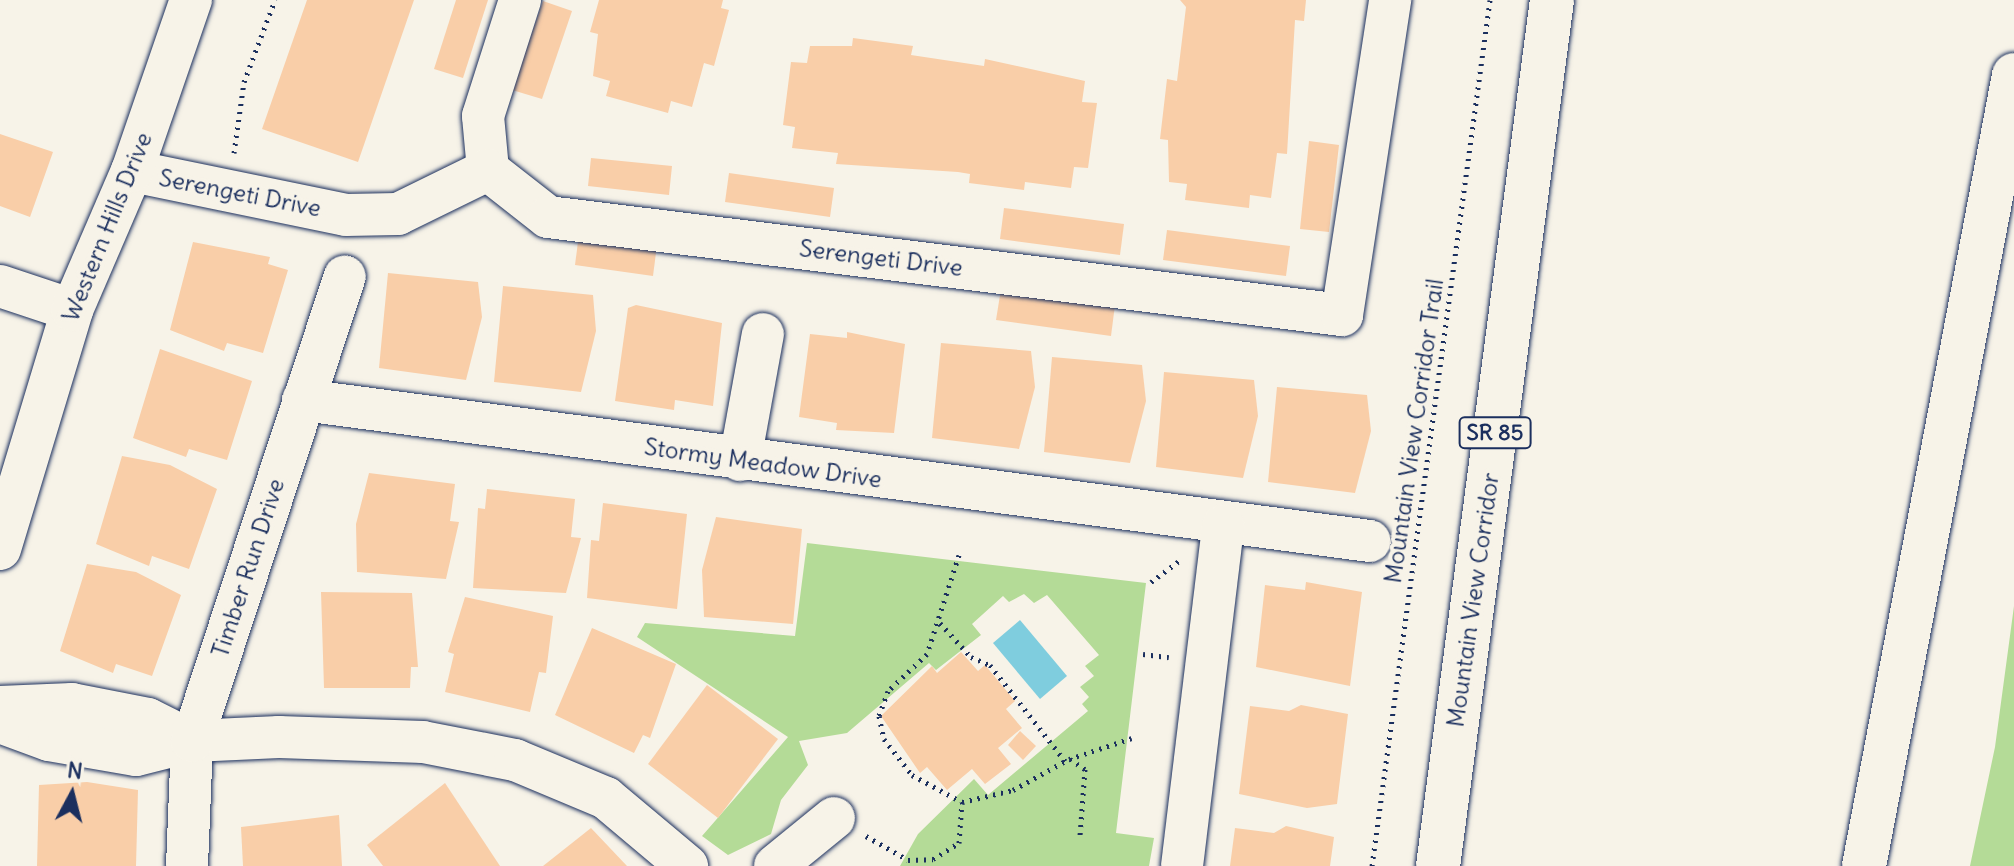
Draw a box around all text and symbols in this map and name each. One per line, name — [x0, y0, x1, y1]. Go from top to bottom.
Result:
street label: Western Hills Drive — [56, 128, 158, 326]
street label: Serengeti Drive — [157, 163, 323, 223]
street label: Serengeti Drive — [798, 234, 964, 282]
street label: Mountain View Corridor Trail — [1378, 277, 1450, 585]
road number: SR 85 — [1457, 415, 1533, 451]
street label: Stormy Meadow Drive — [642, 432, 884, 494]
street label: Mountain View Corridor — [1441, 471, 1505, 729]
street label: Timber Run Drive — [206, 475, 290, 661]
north arrow — [32, 754, 112, 834]
text: N — [66, 755, 84, 785]

